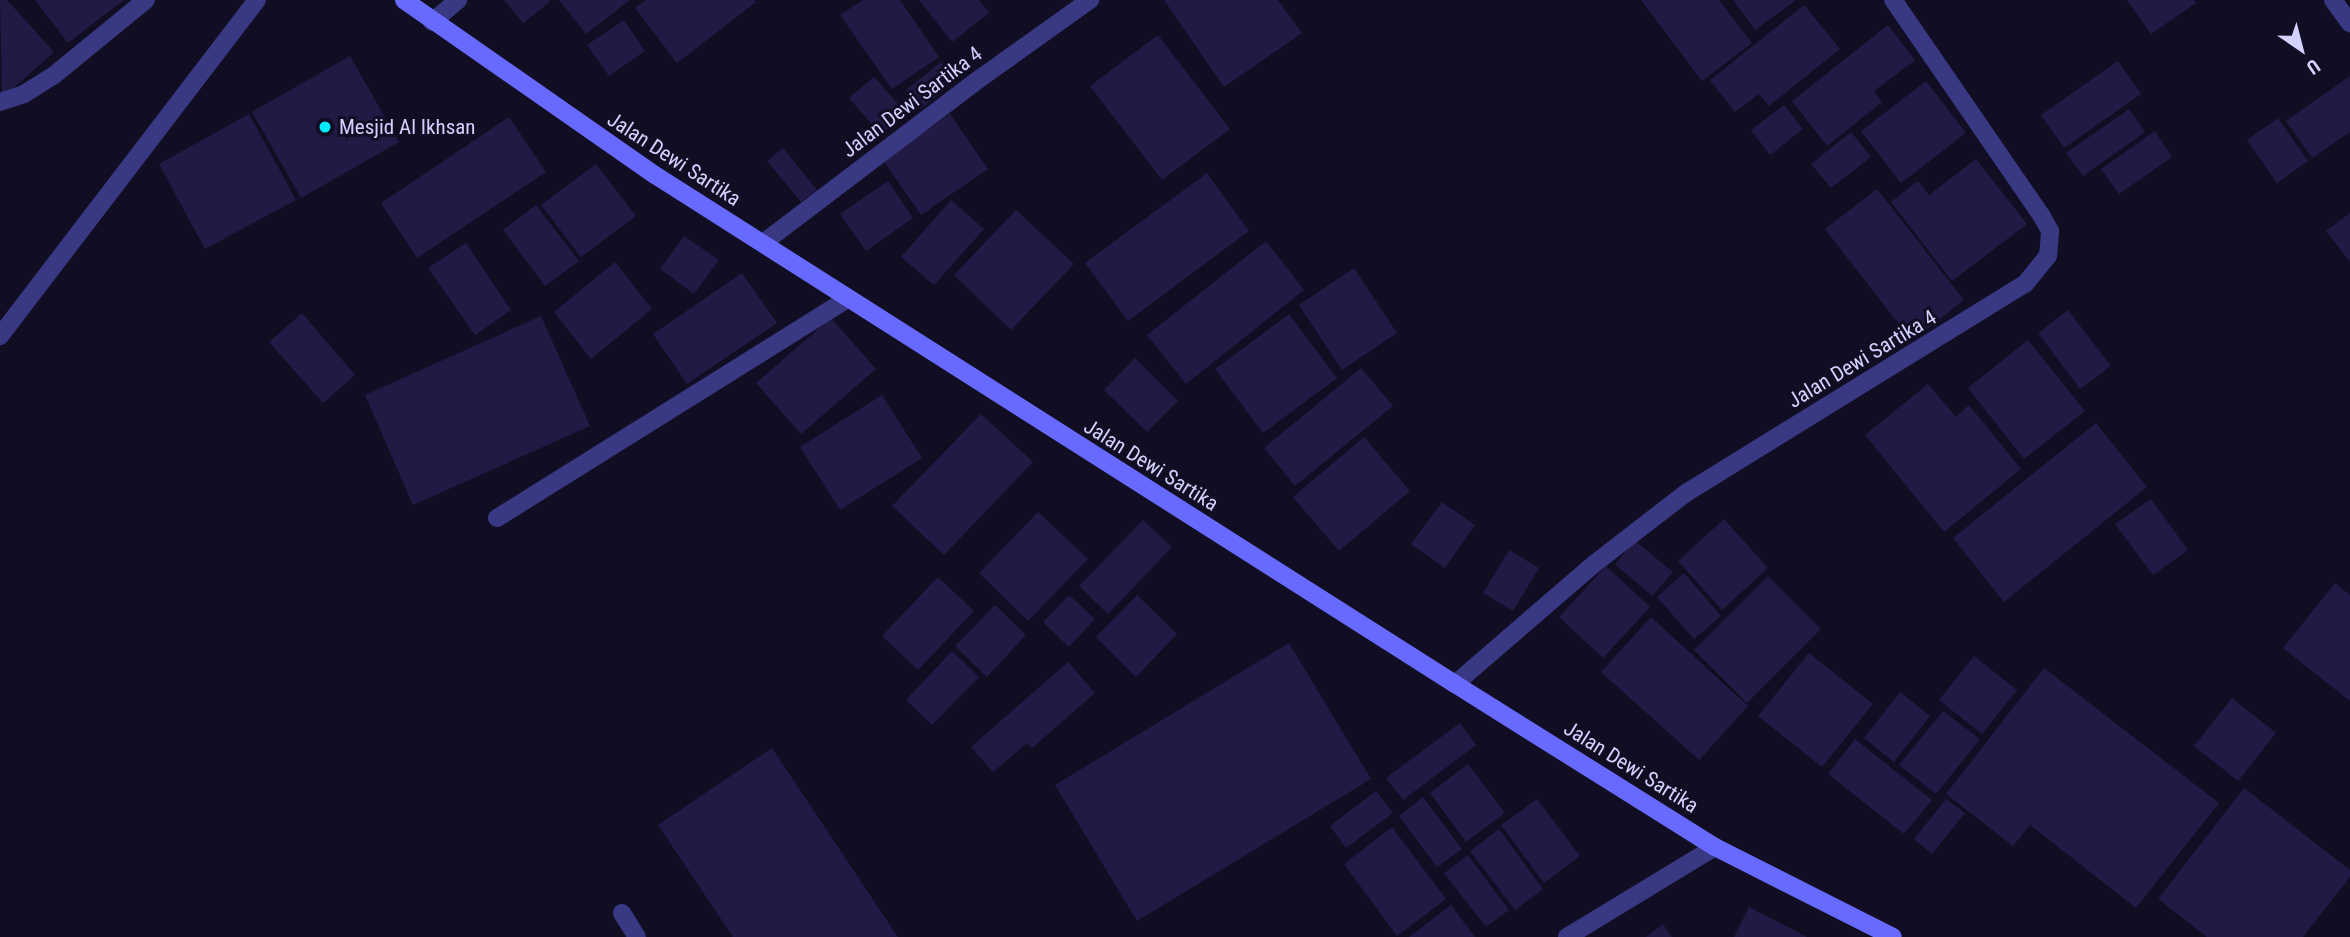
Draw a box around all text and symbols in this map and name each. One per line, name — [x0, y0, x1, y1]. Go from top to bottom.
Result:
north arrow — [2266, 14, 2336, 84]
street label: Jalan Dewi Sartika 4 — [837, 41, 987, 163]
text: U — [2302, 54, 2324, 79]
street label: Jalan Dewi Sartika — [603, 107, 745, 211]
place label: Mesjid Al Ikhsan — [339, 114, 475, 140]
marker: Mesjid Al Ikhsan — [317, 119, 333, 135]
street label: Jalan Dewi Sartika 4 — [1783, 305, 1941, 413]
street label: Jalan Dewi Sartika — [1079, 414, 1223, 516]
street label: Jalan Dewi Sartika — [1559, 716, 1703, 818]

